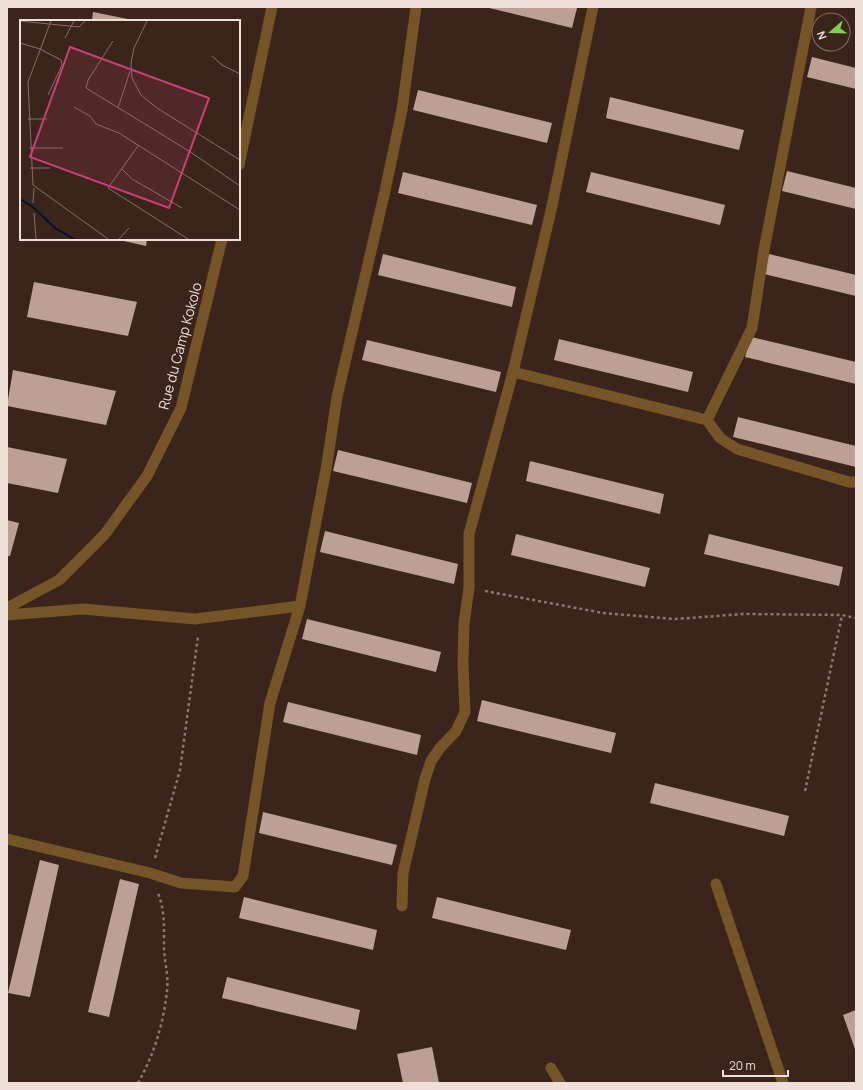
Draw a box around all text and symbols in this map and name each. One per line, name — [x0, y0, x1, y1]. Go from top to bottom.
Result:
north arrow — [811, 12, 851, 52]
inset map — [20, 20, 240, 240]
text: N — [813, 29, 830, 42]
street label: Rue du Camp Kokolo — [153, 280, 206, 412]
scale bar — [723, 1052, 788, 1078]
text: 20 m — [729, 1057, 756, 1074]

